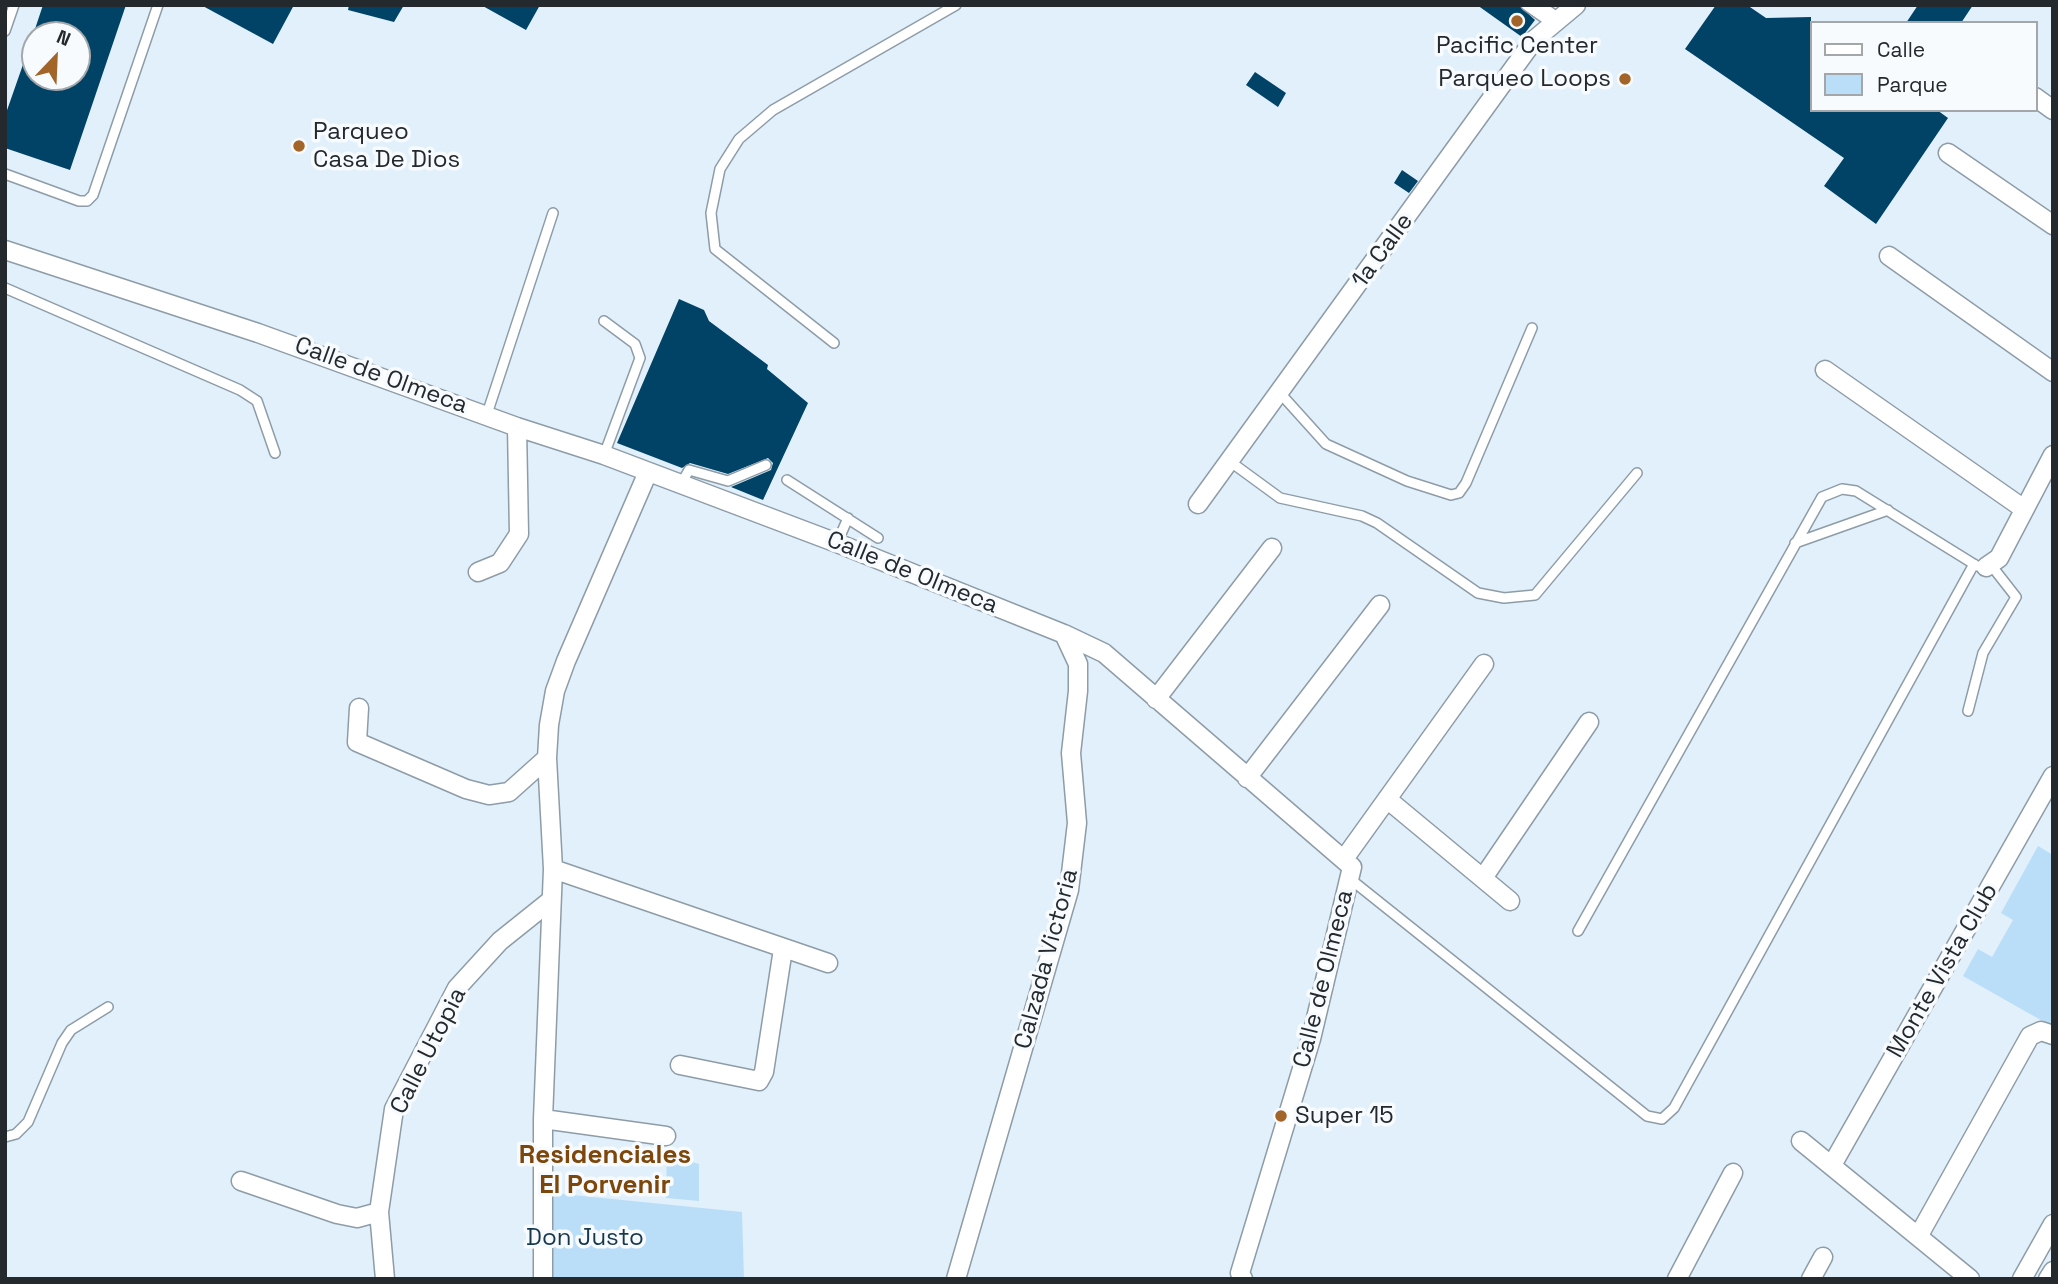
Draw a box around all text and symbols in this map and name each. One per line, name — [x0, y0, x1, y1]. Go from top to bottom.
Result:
marker: Pacific Center — [1509, 13, 1525, 29]
north arrow — [21, 21, 91, 91]
legend — [1810, 21, 2037, 112]
text: N — [53, 24, 74, 52]
place label: Pacific Center — [1436, 32, 1598, 60]
text: Calle — [1877, 36, 1925, 63]
place label: Parqueo Loops — [1438, 65, 1611, 93]
marker: Parqueo Loops — [1617, 71, 1633, 87]
text: Parque — [1877, 71, 1948, 98]
place label: Parqueo Casa De Dios — [313, 118, 460, 174]
marker: Parqueo Casa De Dios — [291, 138, 307, 154]
street label: 1a Calle — [1346, 208, 1420, 294]
street label: Calle de Olmeca — [291, 331, 471, 421]
street label: Calle de Olmeca — [822, 526, 1002, 620]
street label: Calzada Victoria — [1009, 866, 1085, 1052]
street label: Monte Vista Club — [1881, 879, 2005, 1063]
street label: Calle de Olmeca — [1288, 887, 1360, 1071]
street label: Calle Utopia — [385, 983, 473, 1119]
place label: Super 15 — [1295, 1102, 1394, 1130]
marker: Super 15 — [1273, 1108, 1289, 1124]
district label: Residenciales El Porvenir — [519, 1140, 691, 1202]
park label: Don Justo — [526, 1224, 644, 1252]

